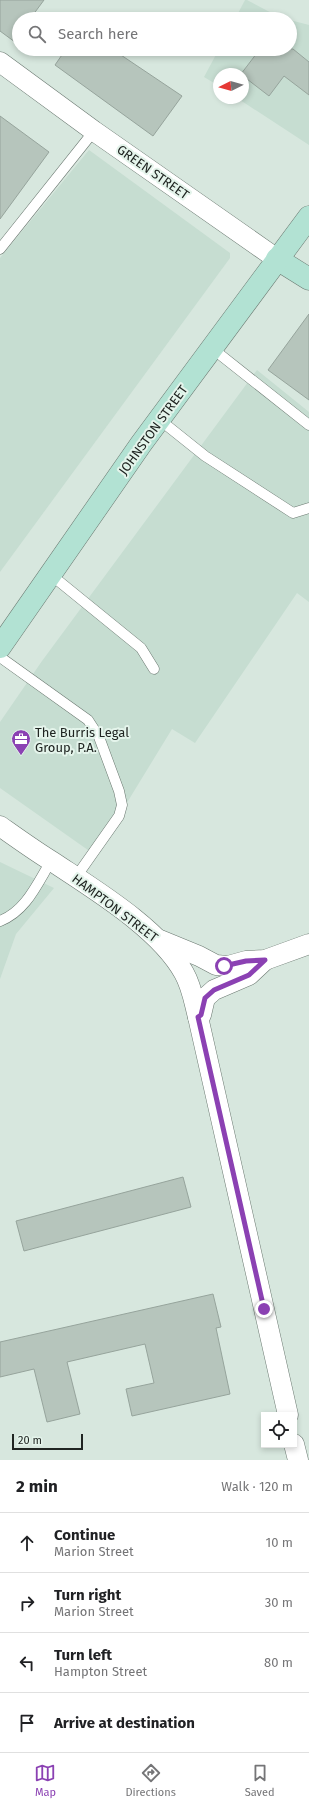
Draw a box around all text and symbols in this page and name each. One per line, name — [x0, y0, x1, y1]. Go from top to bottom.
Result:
search box — [12, 12, 297, 56]
icon: search — [26, 23, 48, 45]
text: Search here — [58, 25, 138, 43]
north arrow — [213, 68, 249, 104]
street label: GREEN STREET — [114, 142, 192, 202]
street label: JOHNSTON STREET — [115, 382, 191, 478]
place label: The Burris Legal Group, P.A. — [35, 725, 129, 755]
office icon: The Burris Legal Group, P.A. — [10, 728, 32, 756]
street label: HAMPTON STREET — [69, 871, 161, 945]
route start — [215, 957, 233, 975]
route end — [255, 1300, 273, 1318]
map controls — [261, 1412, 297, 1448]
button: locate — [261, 1412, 297, 1448]
scale bar — [12, 1432, 83, 1451]
text: 20 m — [18, 1434, 42, 1447]
text: 2 min — [16, 1476, 58, 1497]
text: Walk · 120 m — [221, 1479, 293, 1494]
text: Continue — [54, 1526, 115, 1544]
icon: ahead — [16, 1532, 38, 1554]
text: 10 m — [266, 1535, 293, 1550]
text: Marion Street — [54, 1544, 134, 1559]
text: Turn right — [54, 1586, 121, 1604]
icon: right — [16, 1592, 38, 1614]
text: 30 m — [265, 1595, 293, 1610]
text: Marion Street — [54, 1604, 134, 1619]
text: Turn left — [54, 1646, 112, 1664]
icon: left — [16, 1652, 38, 1674]
text: 80 m — [264, 1655, 293, 1670]
text: Hampton Street — [54, 1664, 147, 1679]
icon: arrive — [16, 1712, 38, 1734]
text: Arrive at destination — [54, 1714, 195, 1732]
tab: Map — [34, 1762, 56, 1799]
tab: Directions — [125, 1762, 176, 1799]
tab: Saved — [245, 1762, 275, 1799]

